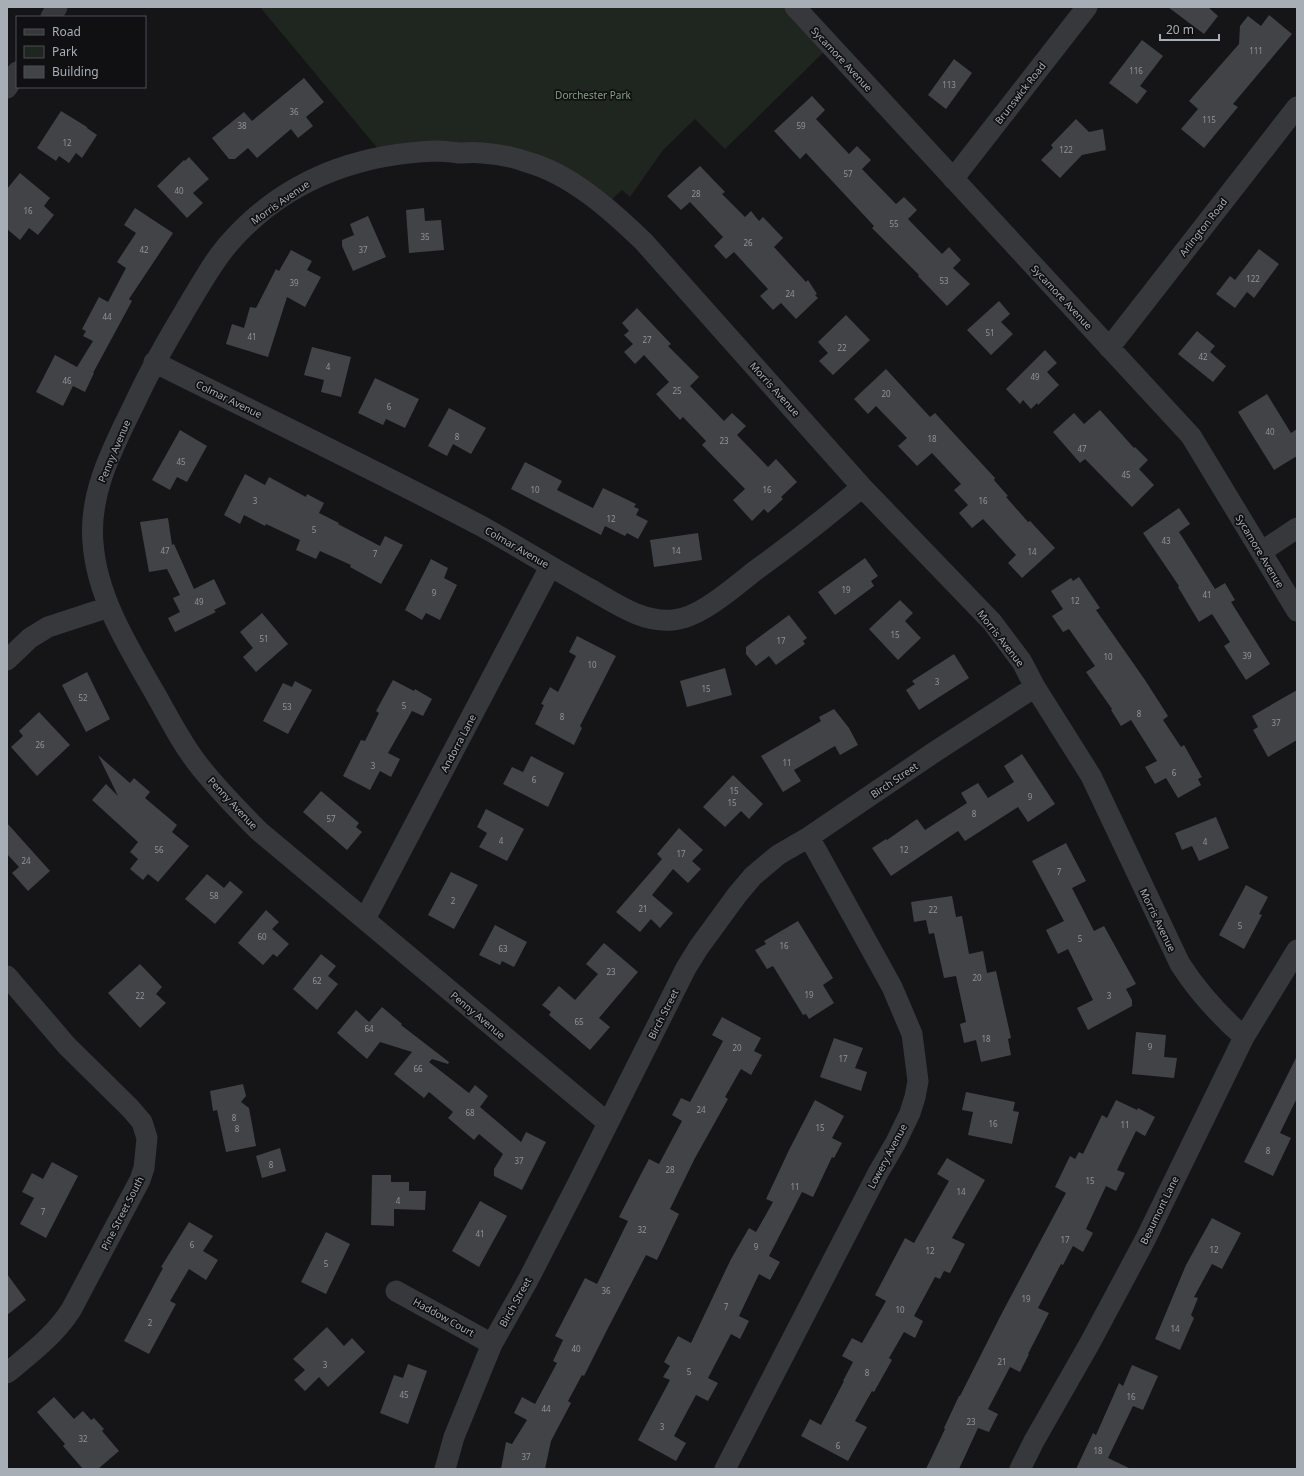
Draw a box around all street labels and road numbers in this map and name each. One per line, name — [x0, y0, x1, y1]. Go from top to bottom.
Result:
street label: Sycamore Avenue — [808, 24, 876, 95]
street label: Brunswick Road — [991, 59, 1049, 127]
street label: Morris Avenue — [248, 176, 312, 227]
street label: Arlington Road — [1176, 195, 1230, 259]
street label: Sycamore Avenue — [1028, 262, 1096, 333]
street label: Morris Avenue — [747, 359, 803, 419]
street label: Colmar Avenue — [194, 377, 265, 421]
street label: Penny Avenue — [94, 417, 134, 485]
street label: Sycamore Avenue — [1232, 512, 1288, 591]
street label: Colmar Avenue — [482, 523, 552, 571]
street label: Morris Avenue — [974, 607, 1028, 670]
street label: Andorra Lane — [437, 711, 479, 774]
street label: Birch Street — [867, 759, 921, 801]
street label: Penny Avenue — [205, 774, 261, 832]
street label: Morris Avenue — [1137, 886, 1179, 954]
street label: Birch Street — [644, 986, 682, 1041]
street label: Penny Avenue — [448, 988, 508, 1042]
street label: Lowery Avenue — [864, 1121, 910, 1191]
street label: Beaumont Lane — [1136, 1173, 1182, 1246]
street label: Pine Street South — [97, 1174, 147, 1252]
street label: Birch Street — [496, 1274, 535, 1329]
street label: Haddow Court — [411, 1294, 477, 1340]

